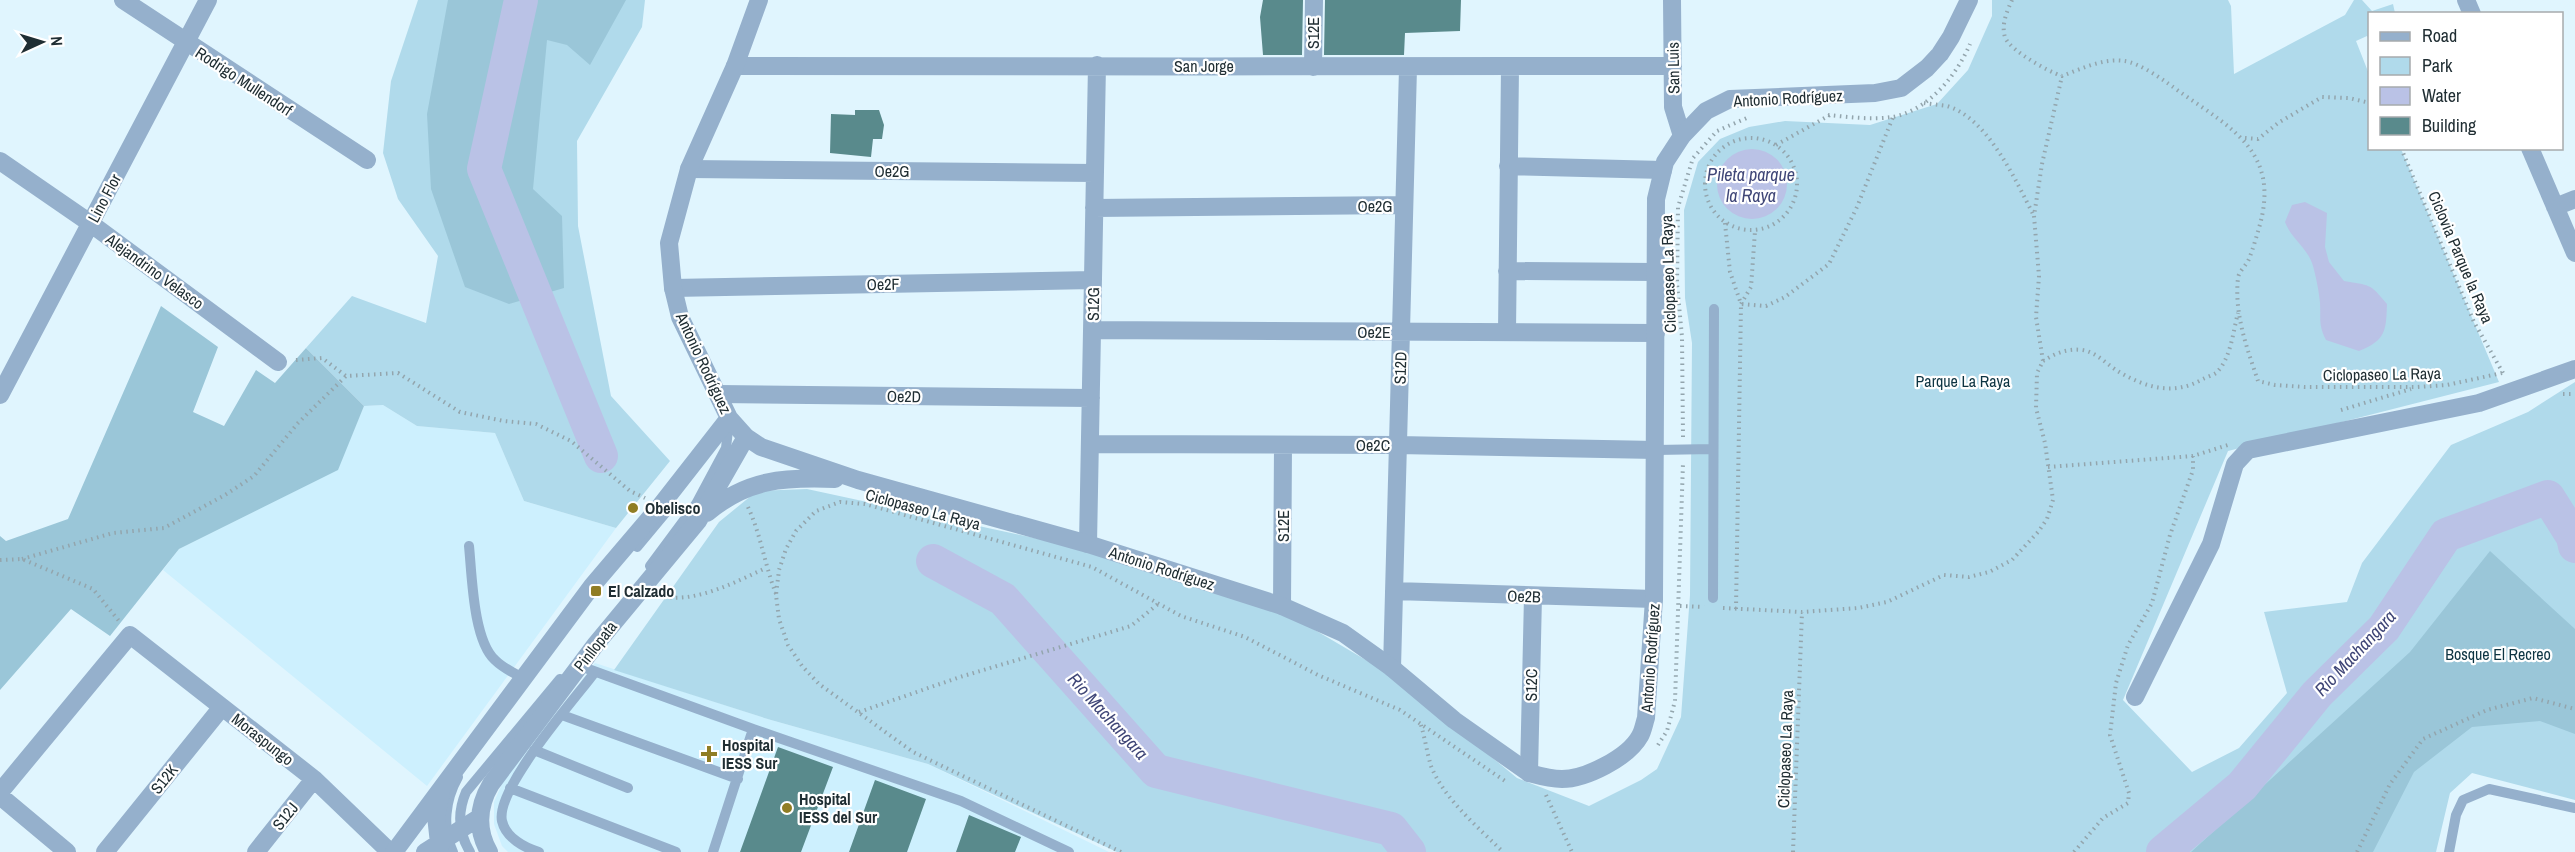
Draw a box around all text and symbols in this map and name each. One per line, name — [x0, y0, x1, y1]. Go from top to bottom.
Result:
north arrow — [12, 12, 72, 72]
legend — [2368, 12, 2563, 150]
street label: S12E — [1302, 17, 1324, 49]
text: Road — [2422, 23, 2457, 48]
text: N — [46, 35, 68, 46]
street label: Rodrigo Mullendorf — [191, 41, 297, 121]
street label: San Luis — [1662, 42, 1684, 94]
text: Park — [2422, 53, 2453, 78]
street label: San Jorge — [1174, 55, 1234, 77]
text: Water — [2422, 83, 2461, 108]
street label: Antonio Rodríguez — [1732, 84, 1844, 112]
text: Building — [2422, 113, 2477, 138]
street label: Oe2G — [874, 160, 910, 182]
water label: Pileta parque la Raya — [1707, 162, 1795, 208]
street label: Lino Flor — [82, 169, 126, 226]
street label: Ciclovia Parque la Raya — [2423, 188, 2499, 327]
street label: Oe2G — [1357, 195, 1393, 217]
street label: Ciclopaseo La Raya — [1655, 214, 1681, 333]
street label: Alejandrino Velasco — [101, 227, 208, 314]
street label: Oe2F — [866, 273, 900, 295]
street label: S12G — [1082, 287, 1104, 321]
street label: Antonio Rodríguez — [670, 308, 737, 418]
street label: Oe2E — [1357, 321, 1391, 343]
street label: S12D — [1388, 351, 1412, 385]
street label: Ciclopaseo La Raya — [2323, 362, 2442, 386]
park label: Parque La Raya — [1916, 370, 2011, 392]
street label: Oe2D — [887, 385, 921, 407]
street label: Oe2C — [1356, 434, 1390, 456]
street label: Ciclopaseo La Raya — [863, 483, 984, 535]
place label: Obelisco — [645, 497, 700, 519]
marker: Obelisco — [626, 501, 640, 515]
street label: S12E — [1272, 510, 1294, 542]
street label: Antonio Rodríguez — [1106, 540, 1218, 595]
place label: El Calzado — [608, 580, 674, 602]
marker: El Calzado — [589, 584, 603, 598]
street label: Oe2B — [1507, 584, 1541, 608]
street label: Antonio Rodríguez — [1635, 602, 1665, 714]
water label: Rio Machangara — [2309, 605, 2401, 701]
street label: Pinllopata — [568, 616, 622, 676]
park label: Bosque El Recreo — [2445, 643, 2551, 665]
water label: Rio Machangara — [1062, 667, 1154, 765]
street label: S12C — [1520, 668, 1542, 702]
street label: Ciclopaseo La Raya — [1772, 689, 1798, 808]
street label: Moraspungo — [227, 708, 299, 770]
place label: Hospital IESS Sur — [722, 734, 778, 774]
marker: Hospital IESS Sur — [700, 745, 718, 763]
street label: S12K — [145, 759, 183, 798]
place label: Hospital IESS del Sur — [799, 788, 878, 828]
street label: S12J — [267, 797, 303, 835]
marker: Hospital IESS del Sur — [780, 801, 794, 815]

